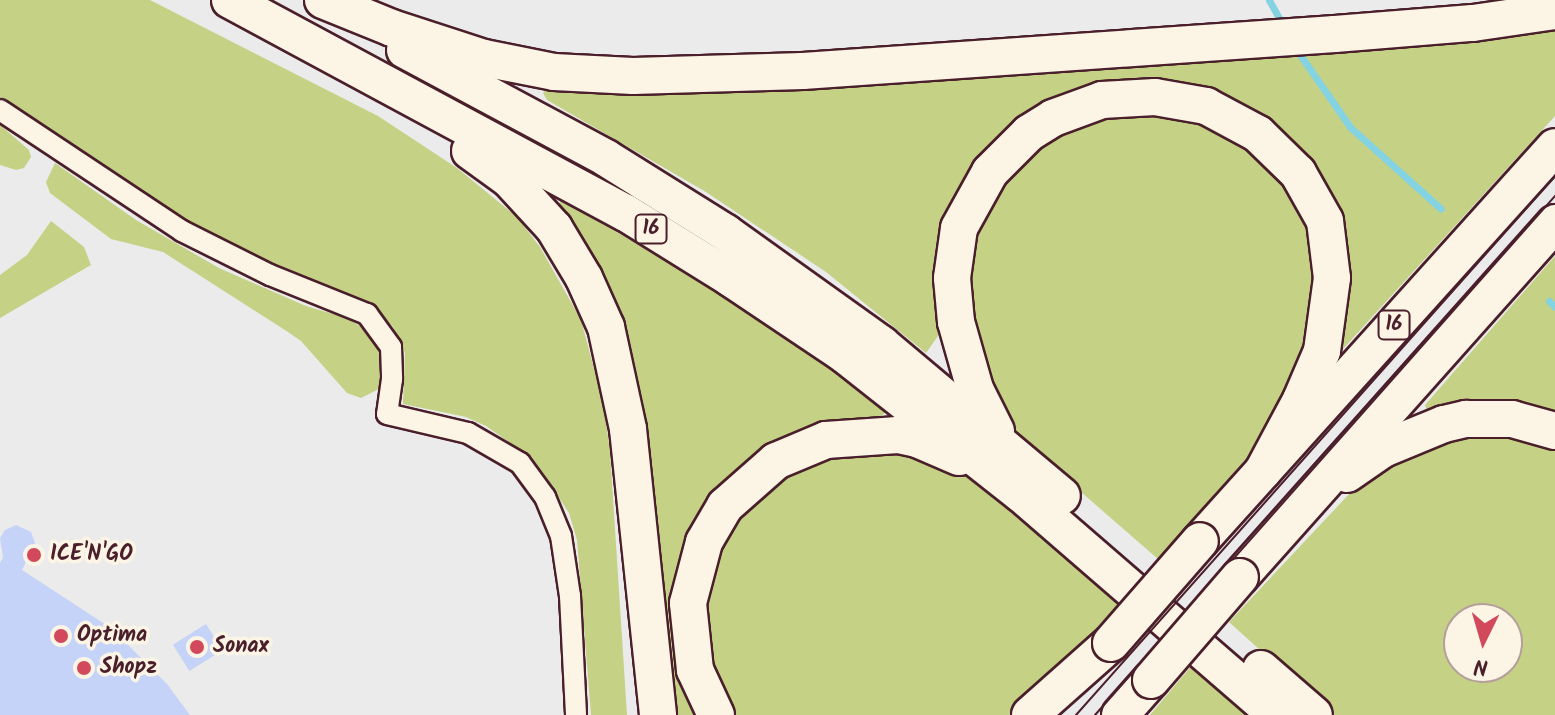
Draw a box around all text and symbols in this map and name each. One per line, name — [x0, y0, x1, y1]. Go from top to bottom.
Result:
road number: 16 — [633, 213, 669, 245]
road number: 16 — [1376, 309, 1412, 341]
place label: ICE'N'GO — [50, 542, 133, 568]
marker: ICE'N'GO — [25, 546, 43, 564]
north arrow — [1443, 603, 1523, 683]
place label: Optima — [77, 623, 147, 649]
marker: Optima — [52, 627, 70, 645]
place label: Sonax — [213, 634, 269, 660]
marker: Sonax — [188, 638, 206, 656]
text: N — [1473, 647, 1489, 683]
place label: Shopz — [100, 655, 157, 681]
marker: Shopz — [75, 659, 93, 677]

